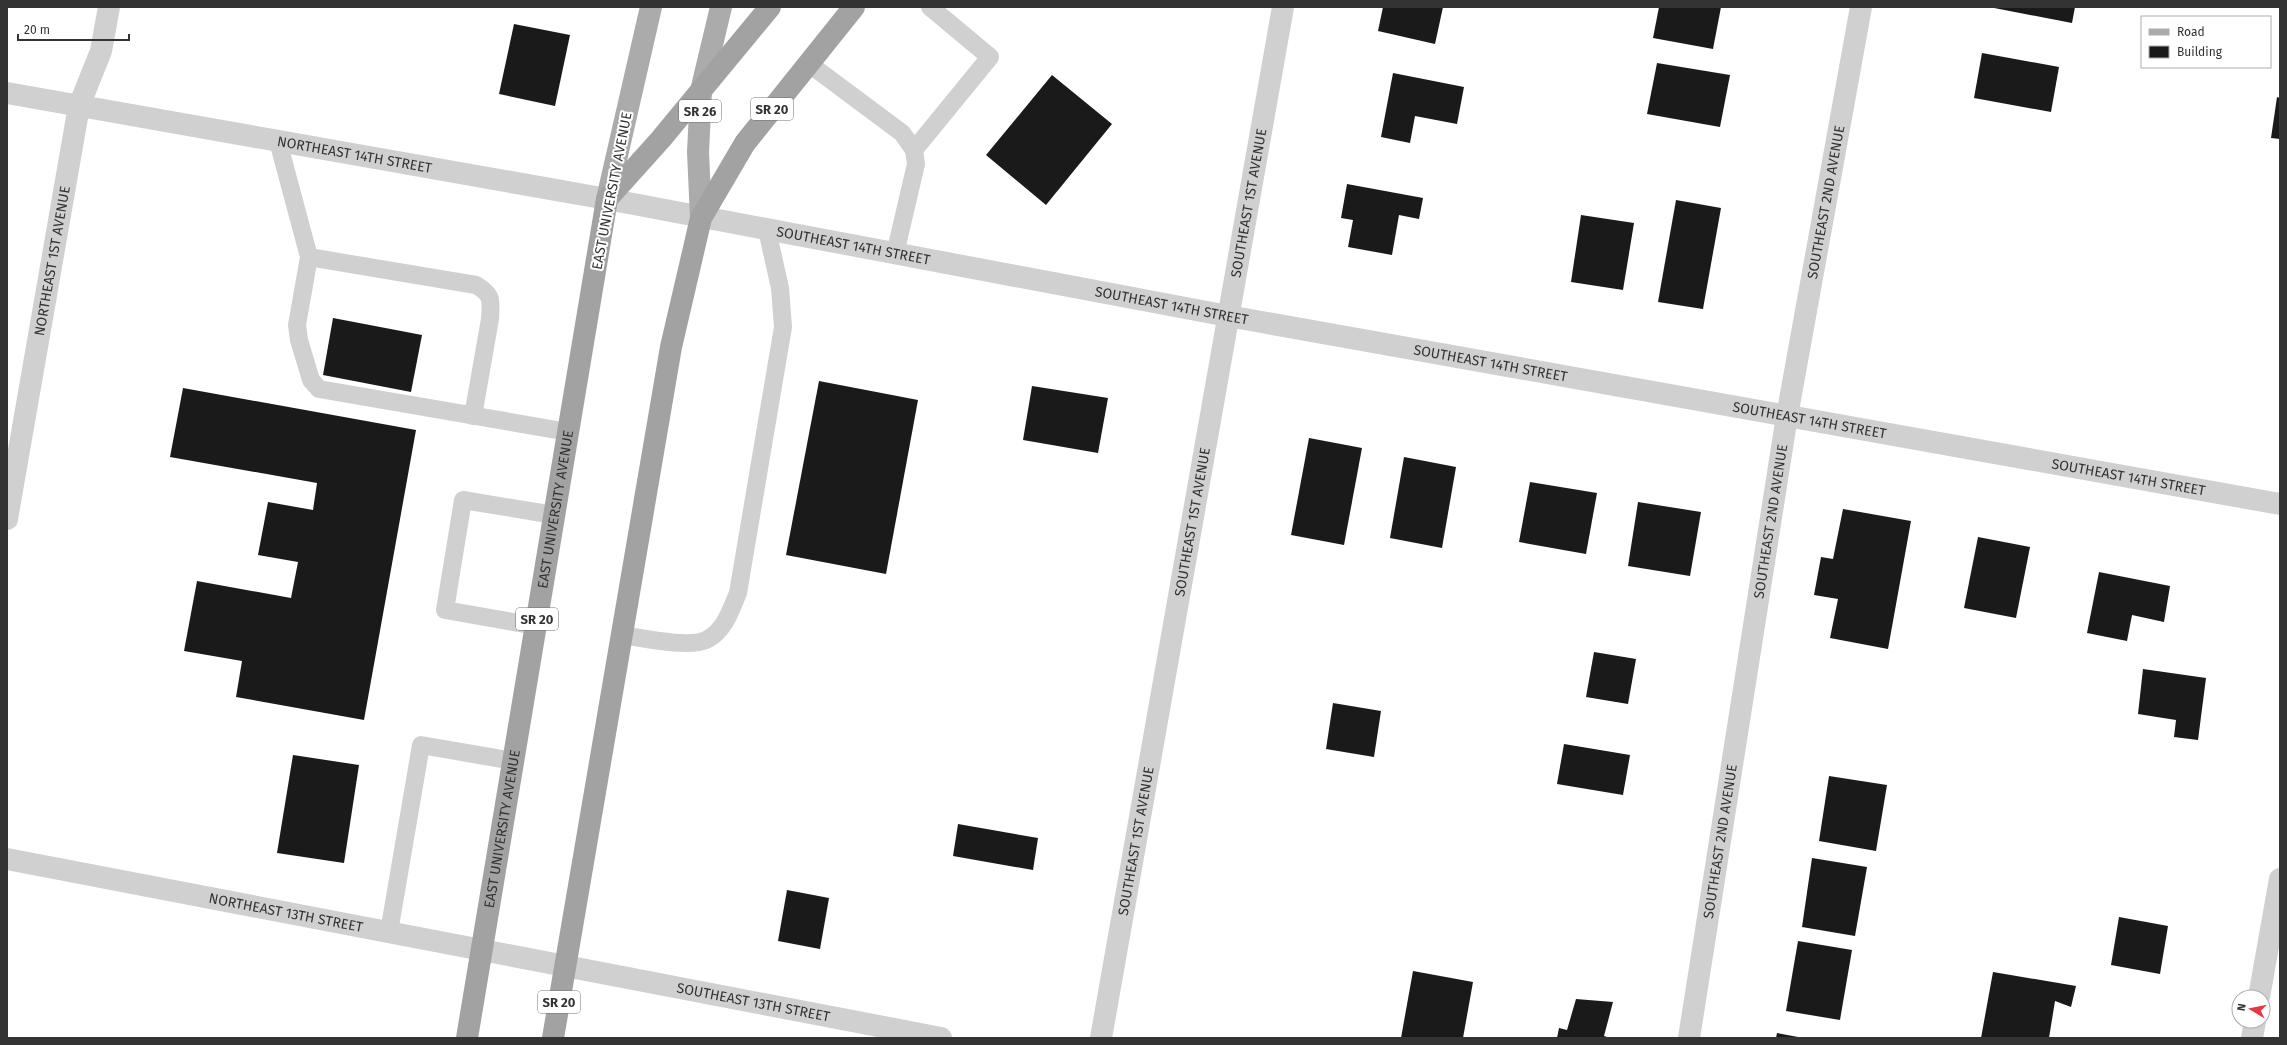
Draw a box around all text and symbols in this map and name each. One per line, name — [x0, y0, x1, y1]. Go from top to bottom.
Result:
scale bar — [18, 16, 129, 42]
legend — [2141, 16, 2271, 68]
text: 20 m — [24, 23, 50, 37]
text: Road — [2177, 25, 2205, 39]
text: Building — [2177, 45, 2223, 59]
road number: SR 20 — [751, 98, 793, 120]
road number: SR 26 — [679, 100, 721, 122]
street label: EAST UNIVERSITY AVENUE — [588, 111, 636, 271]
street label: SOUTHEAST 2ND AVENUE — [1803, 124, 1848, 280]
street label: SOUTHEAST 1ST AVENUE — [1227, 127, 1270, 279]
street label: NORTHEAST 14TH STREET — [276, 132, 434, 177]
street label: NORTHEAST 1ST AVENUE — [31, 185, 73, 337]
street label: SOUTHEAST 14TH STREET — [775, 223, 932, 268]
street label: SOUTHEAST 14TH STREET — [1094, 283, 1251, 328]
street label: SOUTHEAST 14TH STREET — [1412, 341, 1570, 385]
street label: SOUTHEAST 14TH STREET — [1731, 398, 1889, 442]
street label: EAST UNIVERSITY AVENUE — [534, 429, 577, 590]
street label: SOUTHEAST 2ND AVENUE — [1750, 443, 1791, 600]
street label: SOUTHEAST 1ST AVENUE — [1171, 446, 1214, 598]
street label: SOUTHEAST 14TH STREET — [2050, 455, 2207, 499]
road number: SR 20 — [516, 608, 558, 630]
street label: EAST UNIVERSITY AVENUE — [480, 748, 523, 909]
street label: SOUTHEAST 2ND AVENUE — [1699, 763, 1741, 920]
street label: SOUTHEAST 1ST AVENUE — [1114, 765, 1157, 917]
street label: NORTHEAST 13TH STREET — [207, 889, 365, 936]
street label: SOUTHEAST 13TH STREET — [675, 979, 832, 1025]
north arrow — [2231, 989, 2271, 1029]
road number: SR 20 — [538, 991, 580, 1013]
text: N — [2235, 1003, 2249, 1012]

